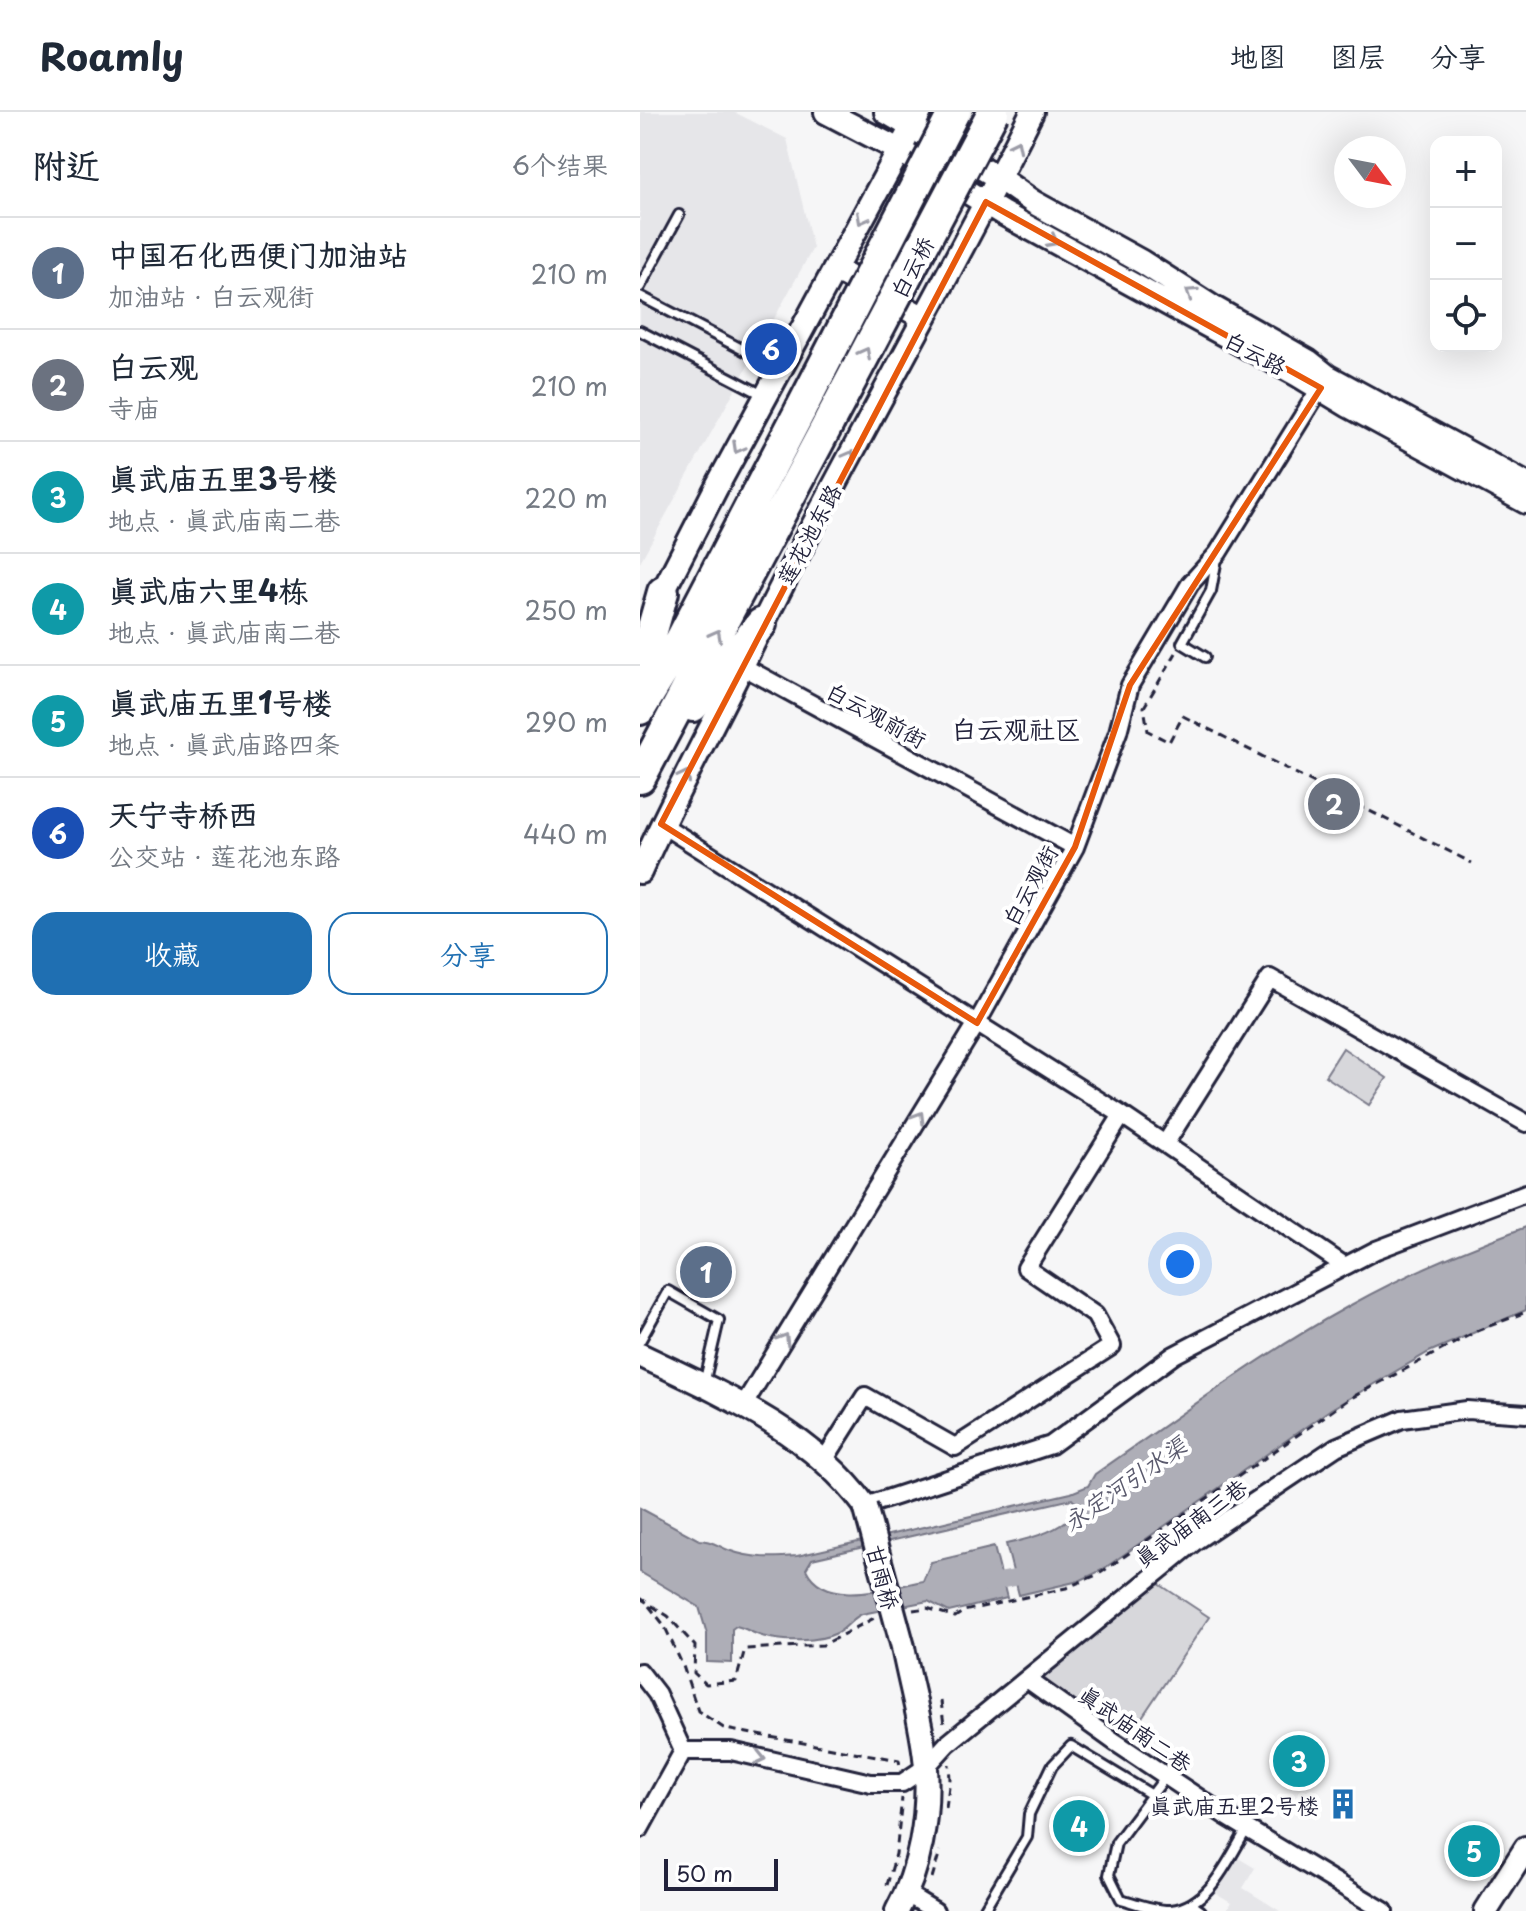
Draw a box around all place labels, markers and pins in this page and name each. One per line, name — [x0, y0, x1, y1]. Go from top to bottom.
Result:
pin: 6 — [745, 319, 797, 379]
pin: 2 — [1308, 774, 1360, 834]
pin: 1 — [680, 1242, 732, 1302]
pin: 3 — [1273, 1731, 1325, 1791]
building icon: 真武庙五里2号楼 — [1326, 1787, 1360, 1821]
place label: 真武庙五里2号楼 — [1149, 1788, 1319, 1821]
pin: 4 — [1053, 1796, 1105, 1856]
pin: 5 — [1448, 1821, 1500, 1881]

